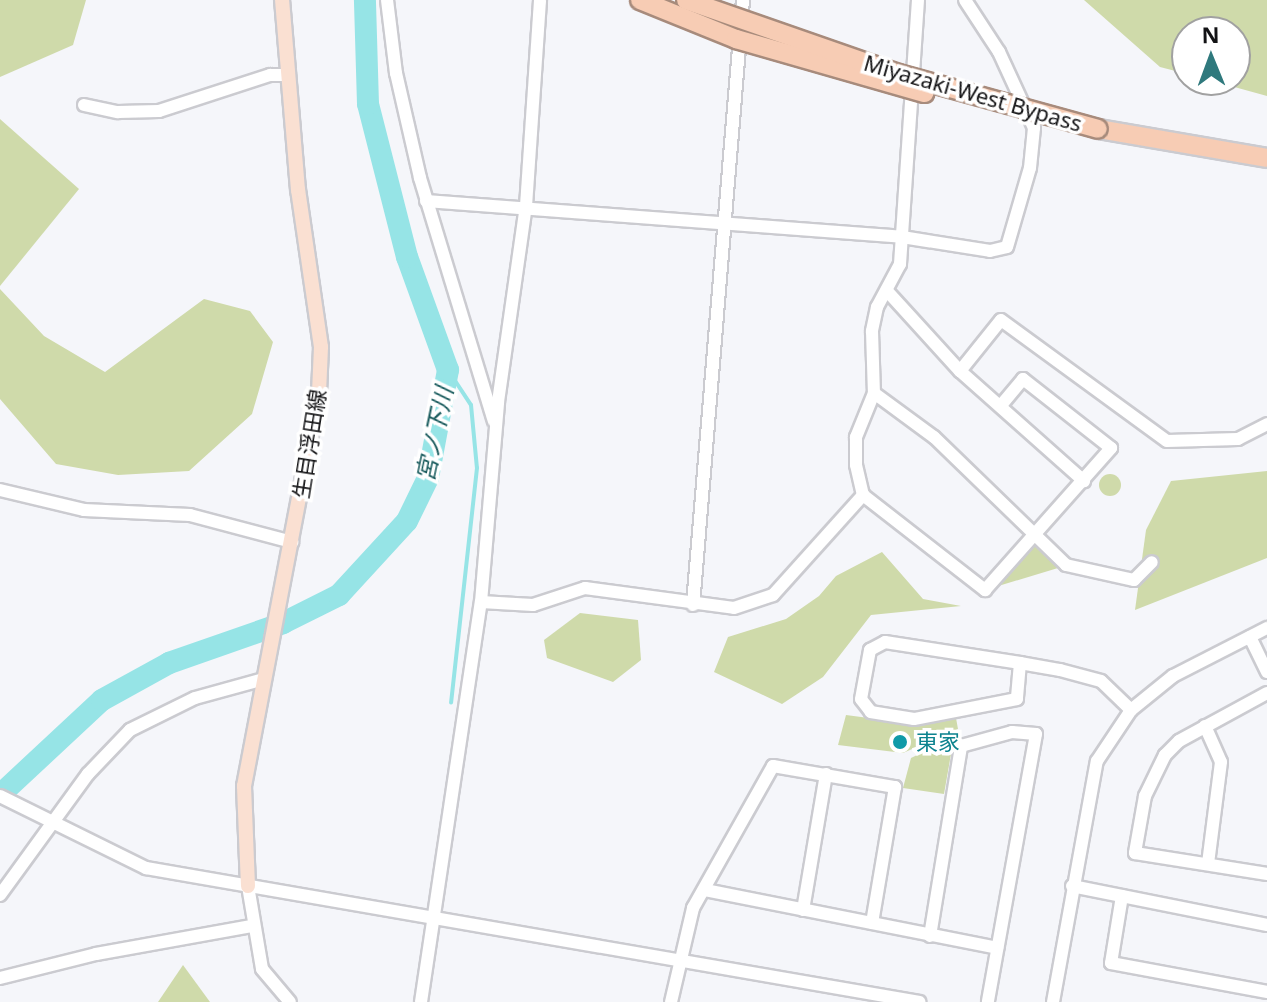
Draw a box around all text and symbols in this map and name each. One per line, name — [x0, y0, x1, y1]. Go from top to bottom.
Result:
north arrow — [1171, 16, 1251, 96]
text: N — [1201, 19, 1220, 49]
street label: Miyazaki-West Bypass — [861, 49, 1085, 137]
water label: 宮ノ下川 — [410, 384, 458, 484]
street label: 生目浮田線 — [287, 388, 331, 500]
place label: 東家 — [916, 729, 960, 755]
marker: 東家 — [891, 733, 909, 751]

